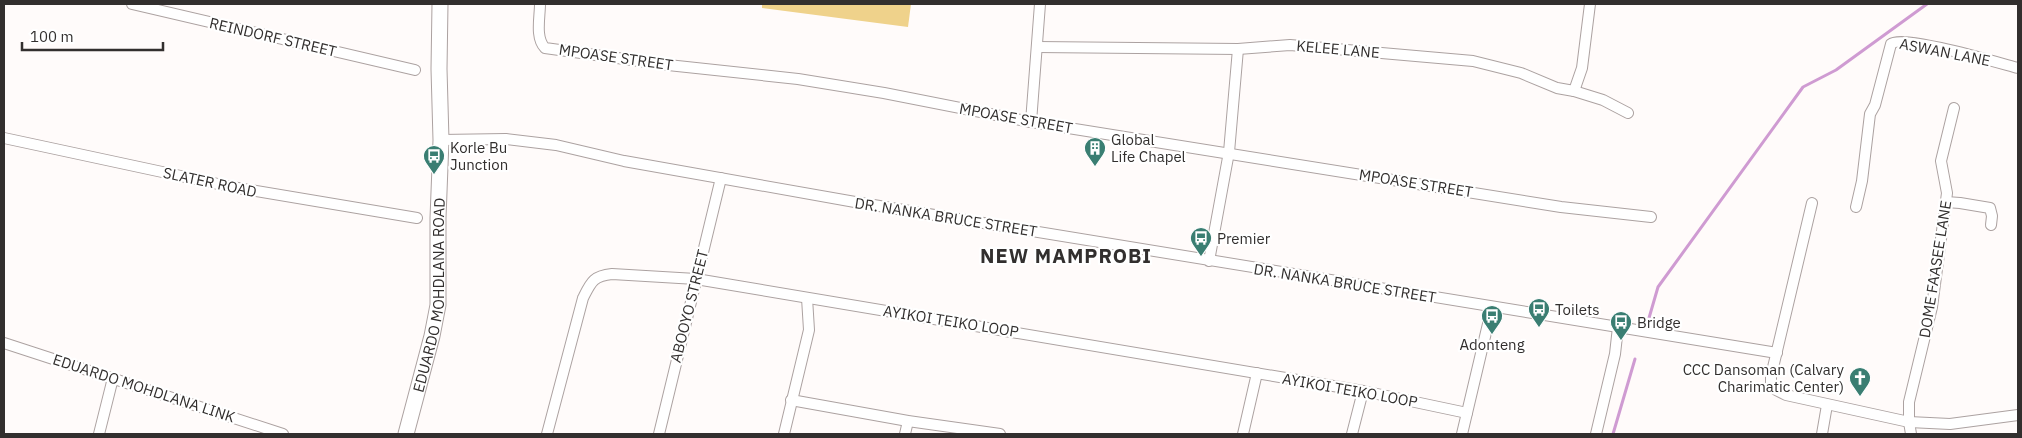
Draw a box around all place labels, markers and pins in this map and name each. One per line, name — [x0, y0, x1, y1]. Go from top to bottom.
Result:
place label: Global Life Chapel — [1111, 130, 1186, 166]
building icon: Global Life Chapel — [1083, 136, 1107, 167]
place label: Korle Bu Junction — [450, 138, 508, 174]
bus stop icon: Korle Bu Junction — [422, 144, 446, 175]
bus stop icon: Premier — [1189, 226, 1213, 257]
place label: Premier — [1217, 229, 1271, 248]
bus stop icon: Toilets — [1527, 297, 1551, 328]
place label: Toilets — [1555, 300, 1600, 319]
bus stop icon: Adonteng — [1480, 304, 1504, 335]
bus stop icon: Bridge — [1609, 310, 1633, 341]
place label: Bridge — [1637, 313, 1681, 332]
place label: Adonteng — [1459, 335, 1525, 354]
place label: CCC Dansoman (Calvary Charimatic Center) — [1683, 360, 1845, 396]
church icon: CCC Dansoman (Calvary Charimatic Center) — [1848, 366, 1872, 397]

